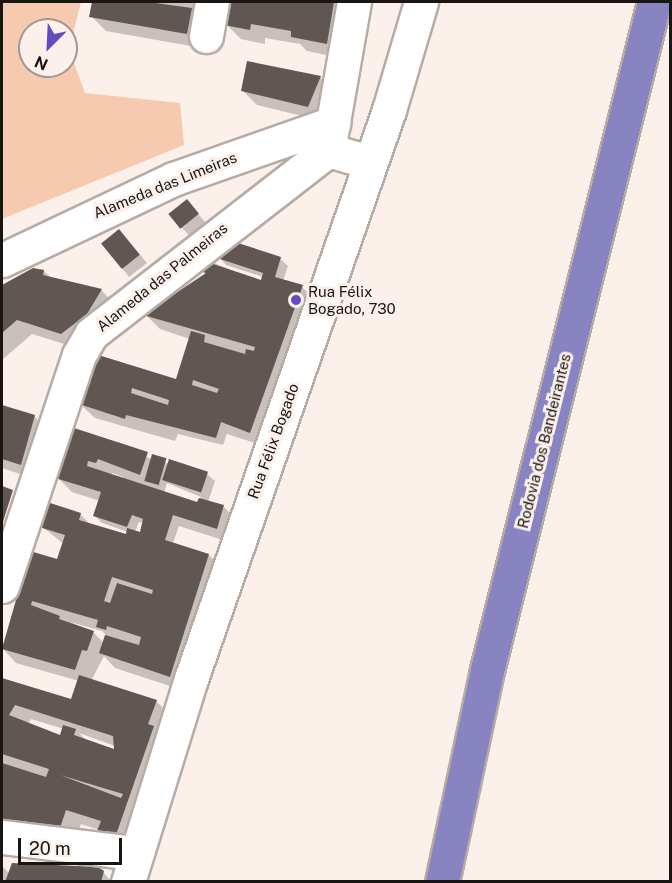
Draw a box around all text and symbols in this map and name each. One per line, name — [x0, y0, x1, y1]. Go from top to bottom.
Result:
north arrow — [18, 18, 78, 78]
text: N — [32, 52, 51, 74]
street label: Alameda das Limeiras — [91, 148, 239, 222]
street label: Alameda das Palmeiras — [93, 219, 231, 335]
place label: Rua Félix Bogado, 730 — [308, 282, 396, 317]
marker: Rua Félix Bogado, 730 — [289, 293, 303, 307]
street label: Rodovia dos Bandeirantes — [514, 352, 574, 530]
street label: Rua Félix Bogado — [244, 381, 302, 501]
scale bar — [21, 826, 124, 864]
text: 20 m — [29, 838, 71, 859]

